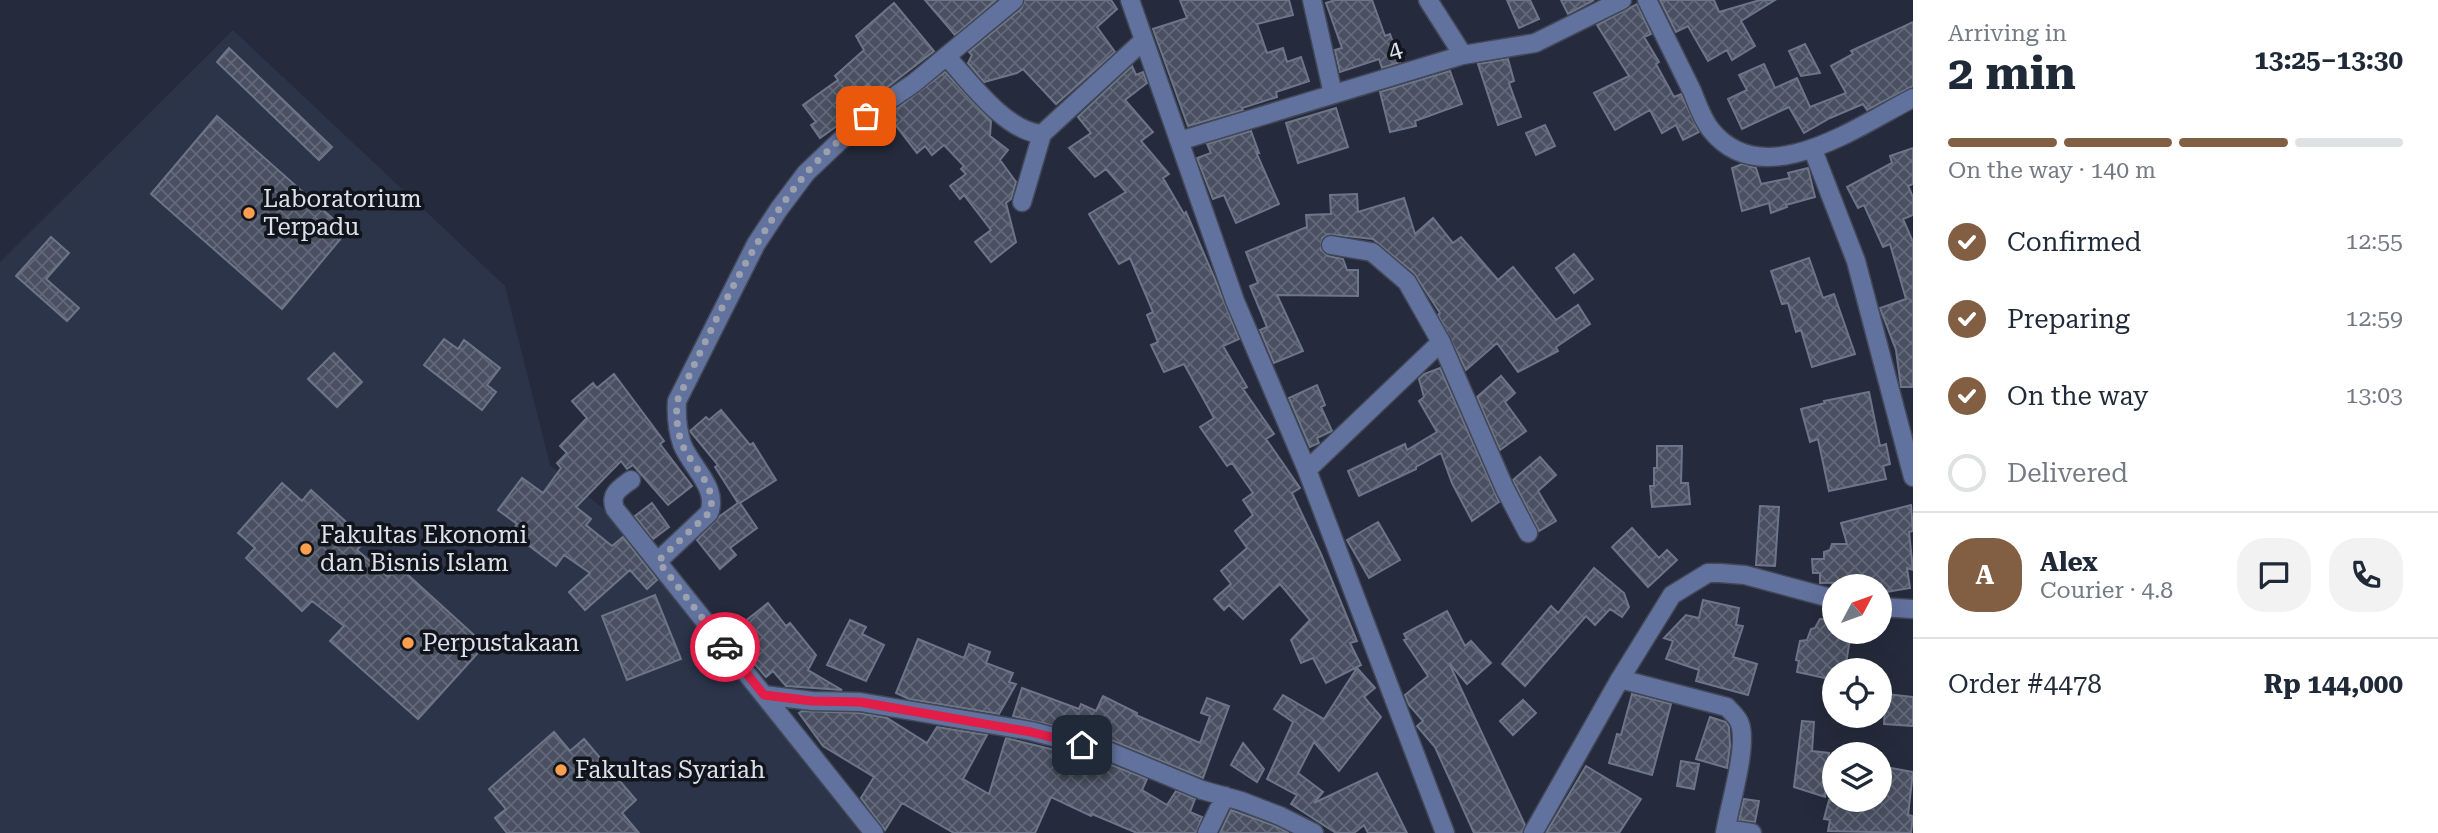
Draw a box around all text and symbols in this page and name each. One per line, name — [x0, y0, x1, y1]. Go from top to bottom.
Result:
text: Arriving in — [1948, 20, 2067, 47]
street label: 4 — [1384, 34, 1406, 65]
text: 13:25–13:30 — [2254, 45, 2403, 75]
text: 2 min — [1948, 46, 2076, 100]
pin — [836, 86, 896, 146]
icon: bag — [847, 97, 885, 135]
text: On the way · 140 m — [1948, 157, 2156, 184]
place label: Laboratorium Terpadu — [263, 185, 422, 241]
marker: Laboratorium Terpadu — [241, 205, 257, 221]
icon: check — [1948, 223, 1986, 261]
text: Confirmed — [2007, 227, 2142, 257]
text: 12:55 — [2346, 228, 2403, 255]
icon: check — [1948, 300, 1986, 338]
text: Preparing — [2007, 304, 2130, 334]
text: 12:59 — [2346, 305, 2403, 332]
icon: check — [1948, 377, 1986, 415]
text: On the way — [2007, 381, 2148, 411]
text: 13:03 — [2346, 382, 2403, 409]
text: Delivered — [2007, 458, 2128, 488]
place label: Fakultas Ekonomi dan Bisnis Islam — [320, 521, 528, 577]
button: chat — [2237, 538, 2311, 612]
button: phone — [2329, 538, 2403, 612]
marker: Fakultas Ekonomi dan Bisnis Islam — [298, 541, 314, 557]
text: Alex — [2040, 547, 2098, 577]
text: A — [1976, 560, 1994, 590]
north arrow — [1822, 574, 1892, 644]
map controls — [1822, 574, 1892, 812]
text: Courier · 4.8 — [2040, 577, 2173, 604]
courier — [690, 612, 760, 682]
icon: car — [706, 628, 744, 666]
place label: Perpustakaan — [422, 629, 580, 657]
marker: Perpustakaan — [400, 635, 416, 651]
button: locate — [1822, 658, 1892, 728]
text: Order #4478 — [1948, 669, 2102, 699]
text: Rp 144,000 — [2264, 669, 2403, 699]
pin — [1052, 715, 1112, 775]
icon: home — [1063, 726, 1101, 764]
button: layers — [1822, 742, 1892, 812]
place label: Fakultas Syariah — [575, 756, 765, 784]
marker: Fakultas Syariah — [553, 762, 569, 778]

